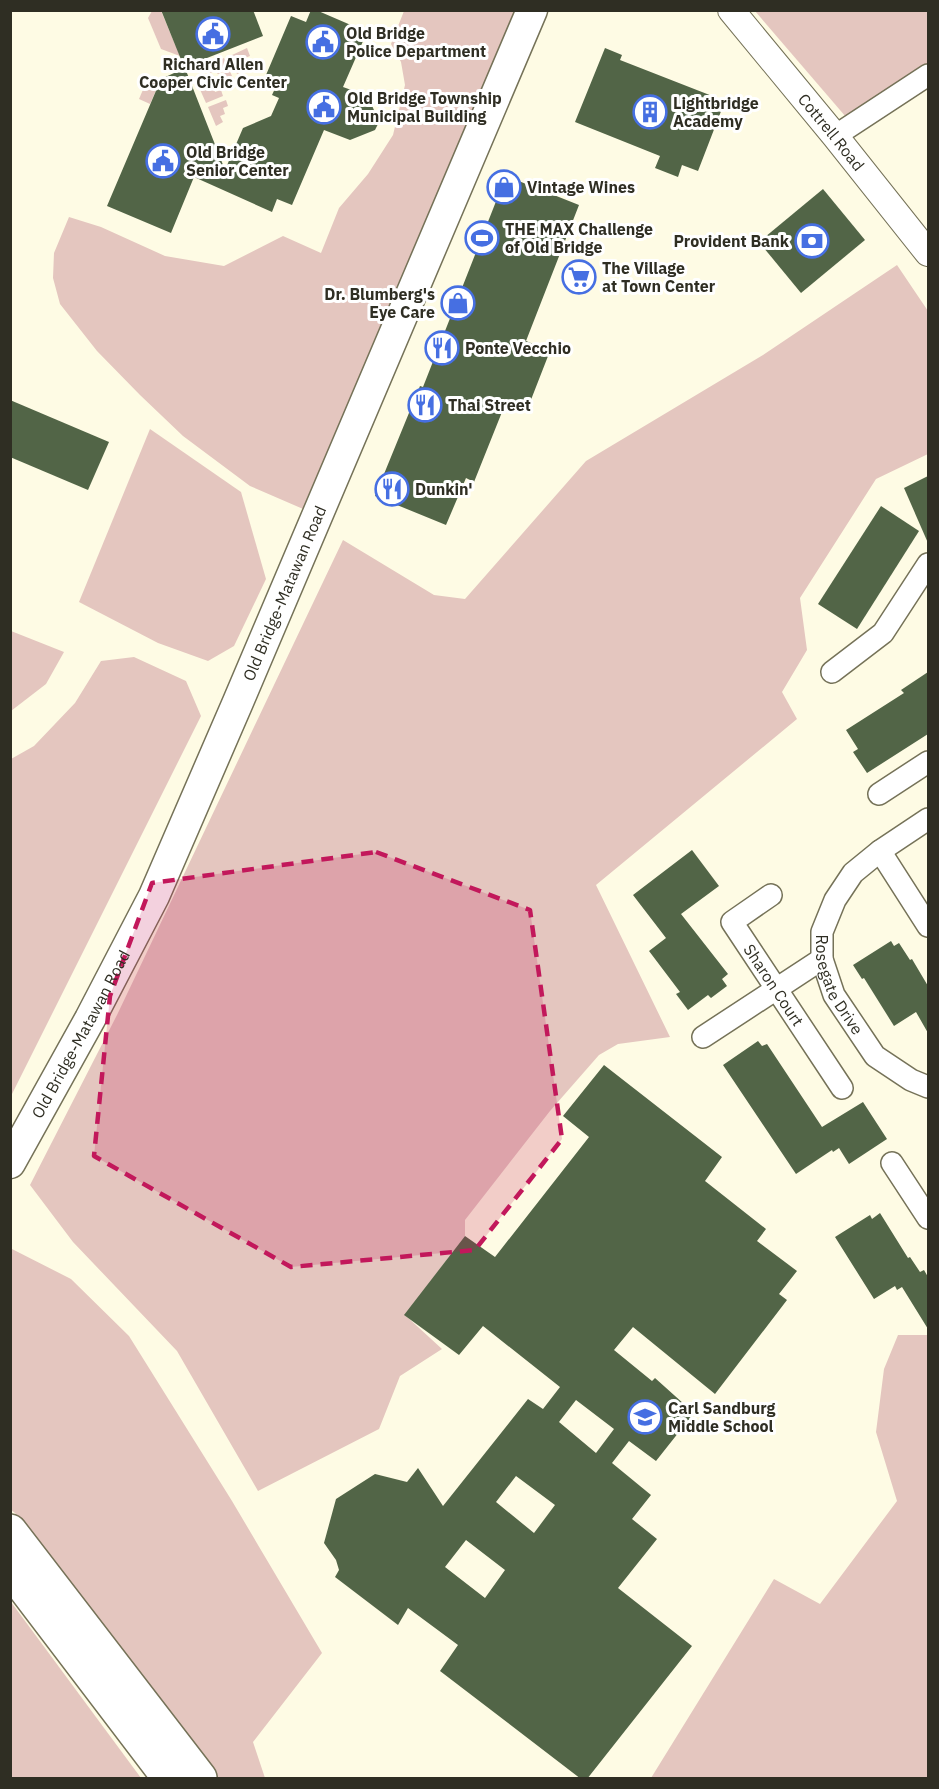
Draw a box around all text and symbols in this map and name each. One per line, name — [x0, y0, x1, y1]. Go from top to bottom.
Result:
public building icon: Richard Allen Cooper Civic Center — [195, 16, 231, 52]
place label: Old Bridge Police Department — [346, 23, 486, 61]
public building icon: Old Bridge Police Department — [305, 24, 341, 60]
place label: Richard Allen Cooper Civic Center — [139, 54, 288, 92]
place label: Old Bridge Township Municipal Building — [347, 88, 502, 126]
public building icon: Old Bridge Township Municipal Building — [306, 89, 342, 125]
street label: Cottrell Road — [794, 89, 869, 175]
place label: Lightbridge Academy — [673, 93, 759, 131]
building icon: Lightbridge Academy — [632, 94, 668, 130]
place label: Old Bridge Senior Center — [186, 142, 289, 180]
public building icon: Old Bridge Senior Center — [145, 143, 181, 179]
shop icon: Vintage Wines — [486, 169, 522, 205]
place label: Vintage Wines — [527, 177, 635, 197]
place label: THE MAX Challenge of Old Bridge — [505, 219, 653, 257]
sports icon: THE MAX Challenge of Old Bridge — [464, 220, 500, 256]
bank icon: Provident Bank — [794, 223, 830, 259]
place label: Provident Bank — [673, 231, 790, 251]
place label: The Village at Town Center — [602, 258, 716, 296]
supermarket icon: The Village at Town Center — [561, 259, 597, 295]
place label: Dr. Blumberg's Eye Care — [324, 284, 435, 322]
shop icon: Dr. Blumberg's Eye Care — [440, 285, 476, 321]
restaurant icon: Ponte Vecchio — [424, 330, 460, 366]
place label: Ponte Vecchio — [465, 338, 571, 358]
restaurant icon: Thai Street — [407, 387, 443, 423]
place label: Thai Street — [448, 395, 531, 415]
restaurant icon: Dunkin' — [374, 471, 410, 507]
place label: Dunkin' — [415, 479, 473, 499]
street label: Old Bridge-Matawan Road — [238, 503, 330, 684]
street label: Rosegate Drive — [812, 935, 868, 1038]
street label: Sharon Court — [739, 940, 808, 1030]
street label: Old Bridge-Matawan Road — [27, 947, 134, 1122]
place label: Carl Sandburg Middle School — [668, 1398, 775, 1436]
school or university icon: Carl Sandburg Middle School — [627, 1399, 663, 1435]

